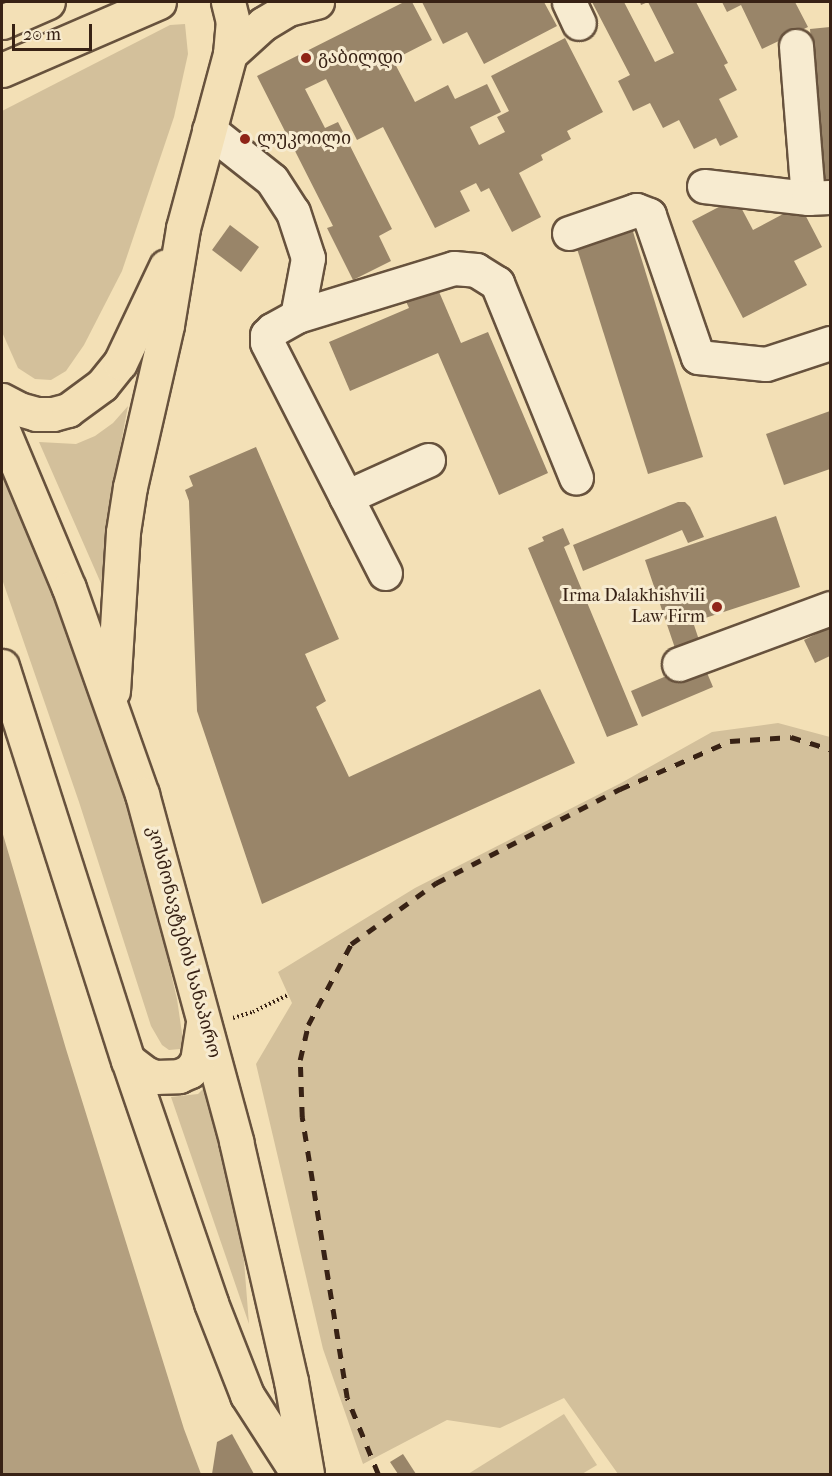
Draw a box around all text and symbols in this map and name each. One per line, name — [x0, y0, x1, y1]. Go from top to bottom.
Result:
scale bar — [15, 12, 94, 50]
text: 20 m — [23, 24, 61, 45]
place label: გაბილდი — [318, 47, 403, 69]
marker: გაბილდი — [299, 51, 313, 65]
place label: ლუკოილი — [257, 128, 351, 150]
marker: ლუკოილი — [238, 132, 252, 146]
place label: Irma Dalakhishvili Law Firm — [562, 586, 705, 628]
marker: Irma Dalakhishvili Law Firm — [710, 600, 724, 614]
street label: კოსმონავტების სანაპირო — [142, 823, 224, 1061]

